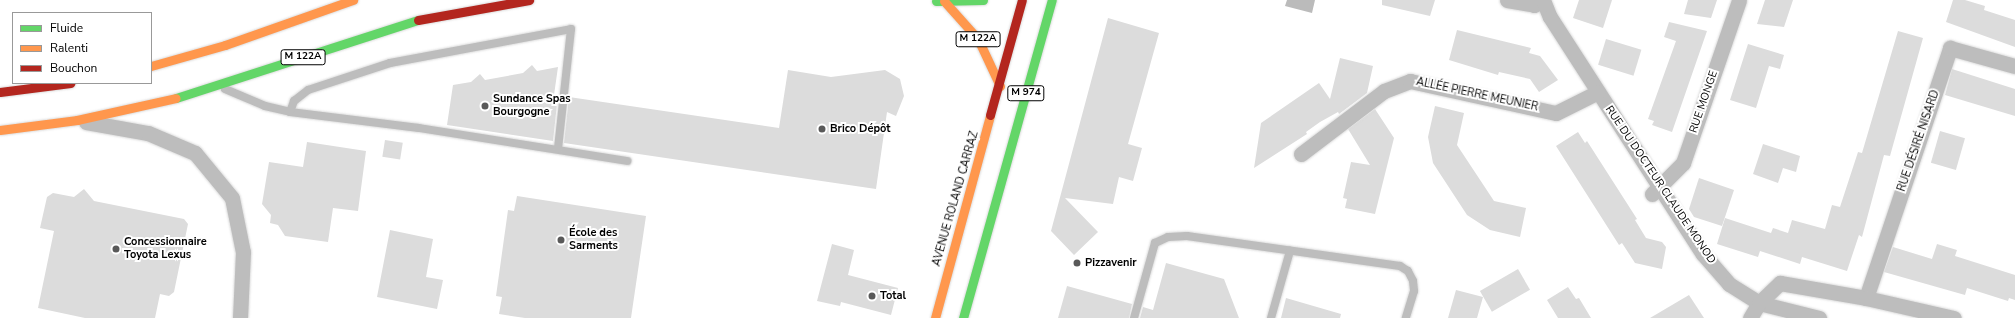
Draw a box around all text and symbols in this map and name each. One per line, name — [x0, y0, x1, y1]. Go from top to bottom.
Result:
legend — [12, 12, 152, 84]
text: Fluide — [50, 20, 83, 36]
road number: M 122A — [955, 31, 1001, 47]
text: Ralenti — [50, 40, 88, 56]
road number: M 122A — [280, 49, 326, 65]
text: Bouchon — [50, 60, 97, 76]
street label: RUE MONGE — [1687, 69, 1721, 135]
street label: ALLÉE PIERRE MEUNIER — [1415, 76, 1539, 114]
road number: M 974 — [1007, 85, 1045, 101]
street label: RUE DÉSIRÉ NISARD — [1895, 89, 1943, 193]
place label: Sundance Spas Bourgogne — [493, 93, 571, 119]
marker: Sundance Spas Bourgogne — [480, 101, 490, 111]
street label: RUE DU DOCTEUR CLAUDE MONOD — [1602, 103, 1718, 267]
place label: Brico Dépôt — [830, 122, 891, 136]
marker: Brico Dépôt — [817, 124, 827, 134]
street label: AVENUE ROLAND CARRAZ — [930, 130, 982, 268]
place label: École des Sarments — [569, 227, 618, 253]
marker: École des Sarments — [556, 235, 566, 245]
place label: Concessionnaire Toyota Lexus — [124, 236, 207, 262]
marker: Concessionnaire Toyota Lexus — [111, 244, 121, 254]
place label: Pizzavenir — [1085, 256, 1137, 270]
marker: Pizzavenir — [1072, 258, 1082, 268]
place label: Total — [880, 289, 906, 303]
marker: Total — [867, 291, 877, 301]

